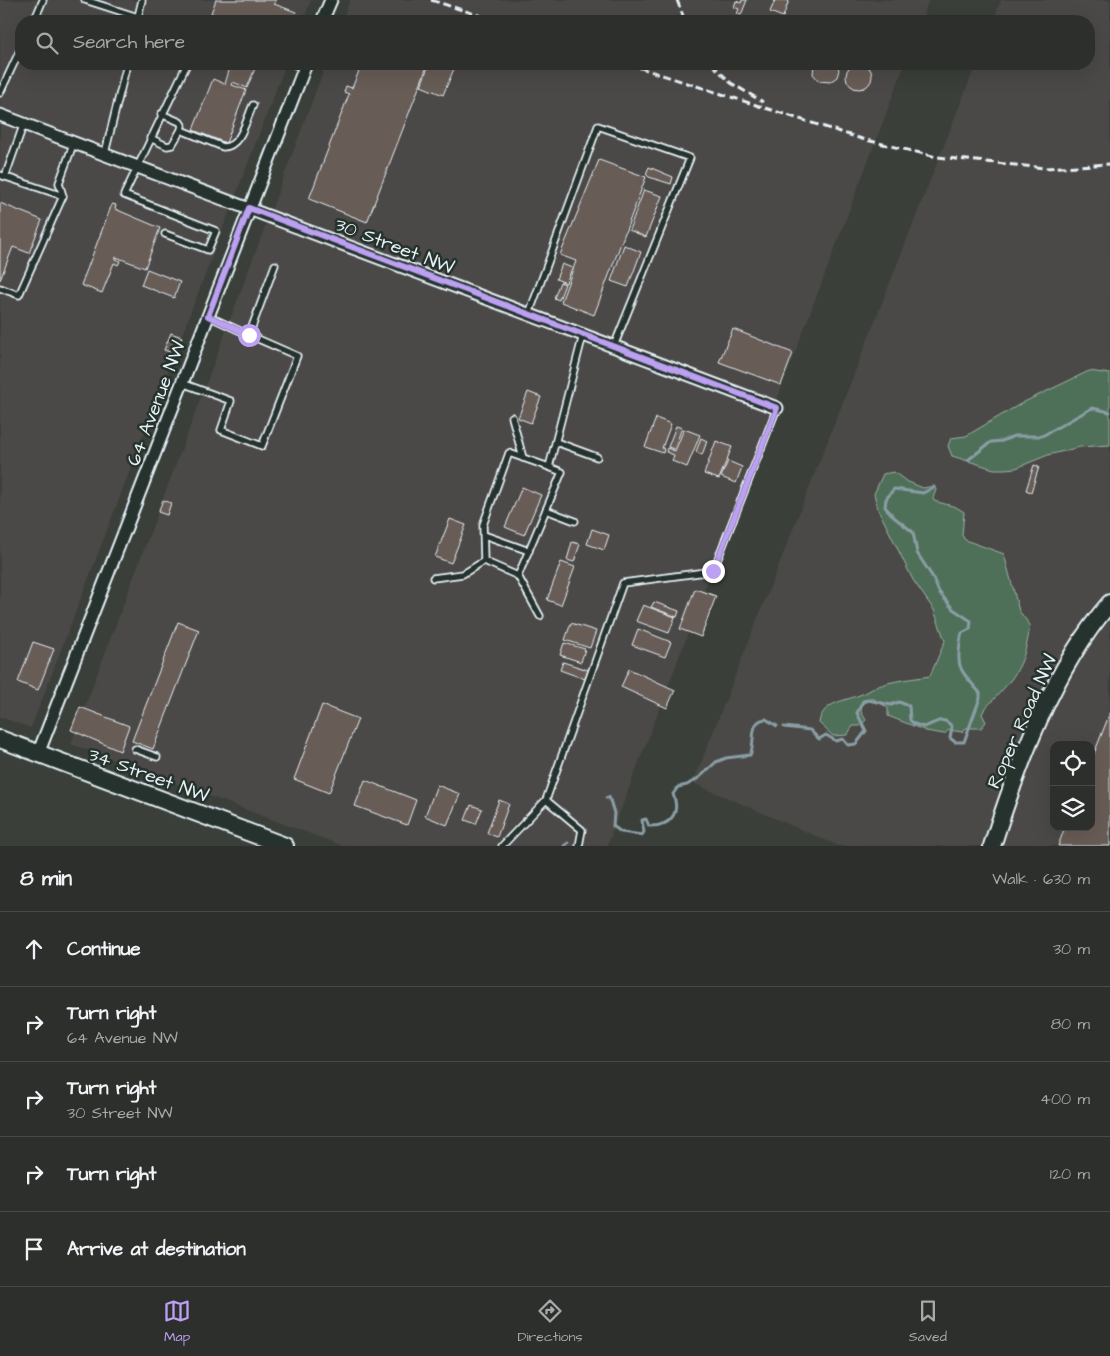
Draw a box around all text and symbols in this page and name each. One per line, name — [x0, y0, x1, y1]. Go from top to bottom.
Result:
search box — [15, 15, 1095, 70]
icon: search — [33, 29, 61, 57]
text: Search here — [73, 29, 185, 56]
street label: 30 Street NW — [331, 211, 458, 281]
route start — [238, 324, 261, 347]
street label: 64 Avenue NW — [120, 337, 193, 470]
route end — [702, 560, 725, 583]
street label: Roper Road NW — [981, 650, 1064, 793]
street label: 34 Street NW — [85, 741, 213, 810]
map controls — [1050, 741, 1095, 831]
button: locate — [1050, 741, 1095, 786]
button: layers — [1050, 786, 1095, 831]
text: 8 min — [20, 864, 72, 893]
text: Walk · 630 m — [992, 868, 1090, 890]
icon: ahead — [20, 935, 48, 963]
text: Continue — [67, 936, 141, 963]
text: 30 m — [1053, 938, 1090, 960]
text: Turn right — [67, 1000, 156, 1027]
icon: right — [20, 1010, 48, 1038]
text: 80 m — [1051, 1013, 1090, 1035]
text: 64 Avenue NW — [67, 1027, 178, 1049]
text: Turn right — [67, 1075, 156, 1102]
icon: right — [20, 1085, 48, 1113]
text: 400 m — [1040, 1088, 1090, 1110]
text: 30 Street NW — [67, 1102, 172, 1124]
icon: right — [20, 1160, 48, 1188]
text: Turn right — [67, 1161, 156, 1188]
text: 120 m — [1050, 1163, 1090, 1185]
icon: arrive — [20, 1235, 48, 1263]
text: Arrive at destination — [67, 1236, 246, 1263]
tab: Map — [163, 1297, 191, 1347]
tab: Directions — [517, 1297, 582, 1347]
tab: Saved — [909, 1297, 947, 1347]

